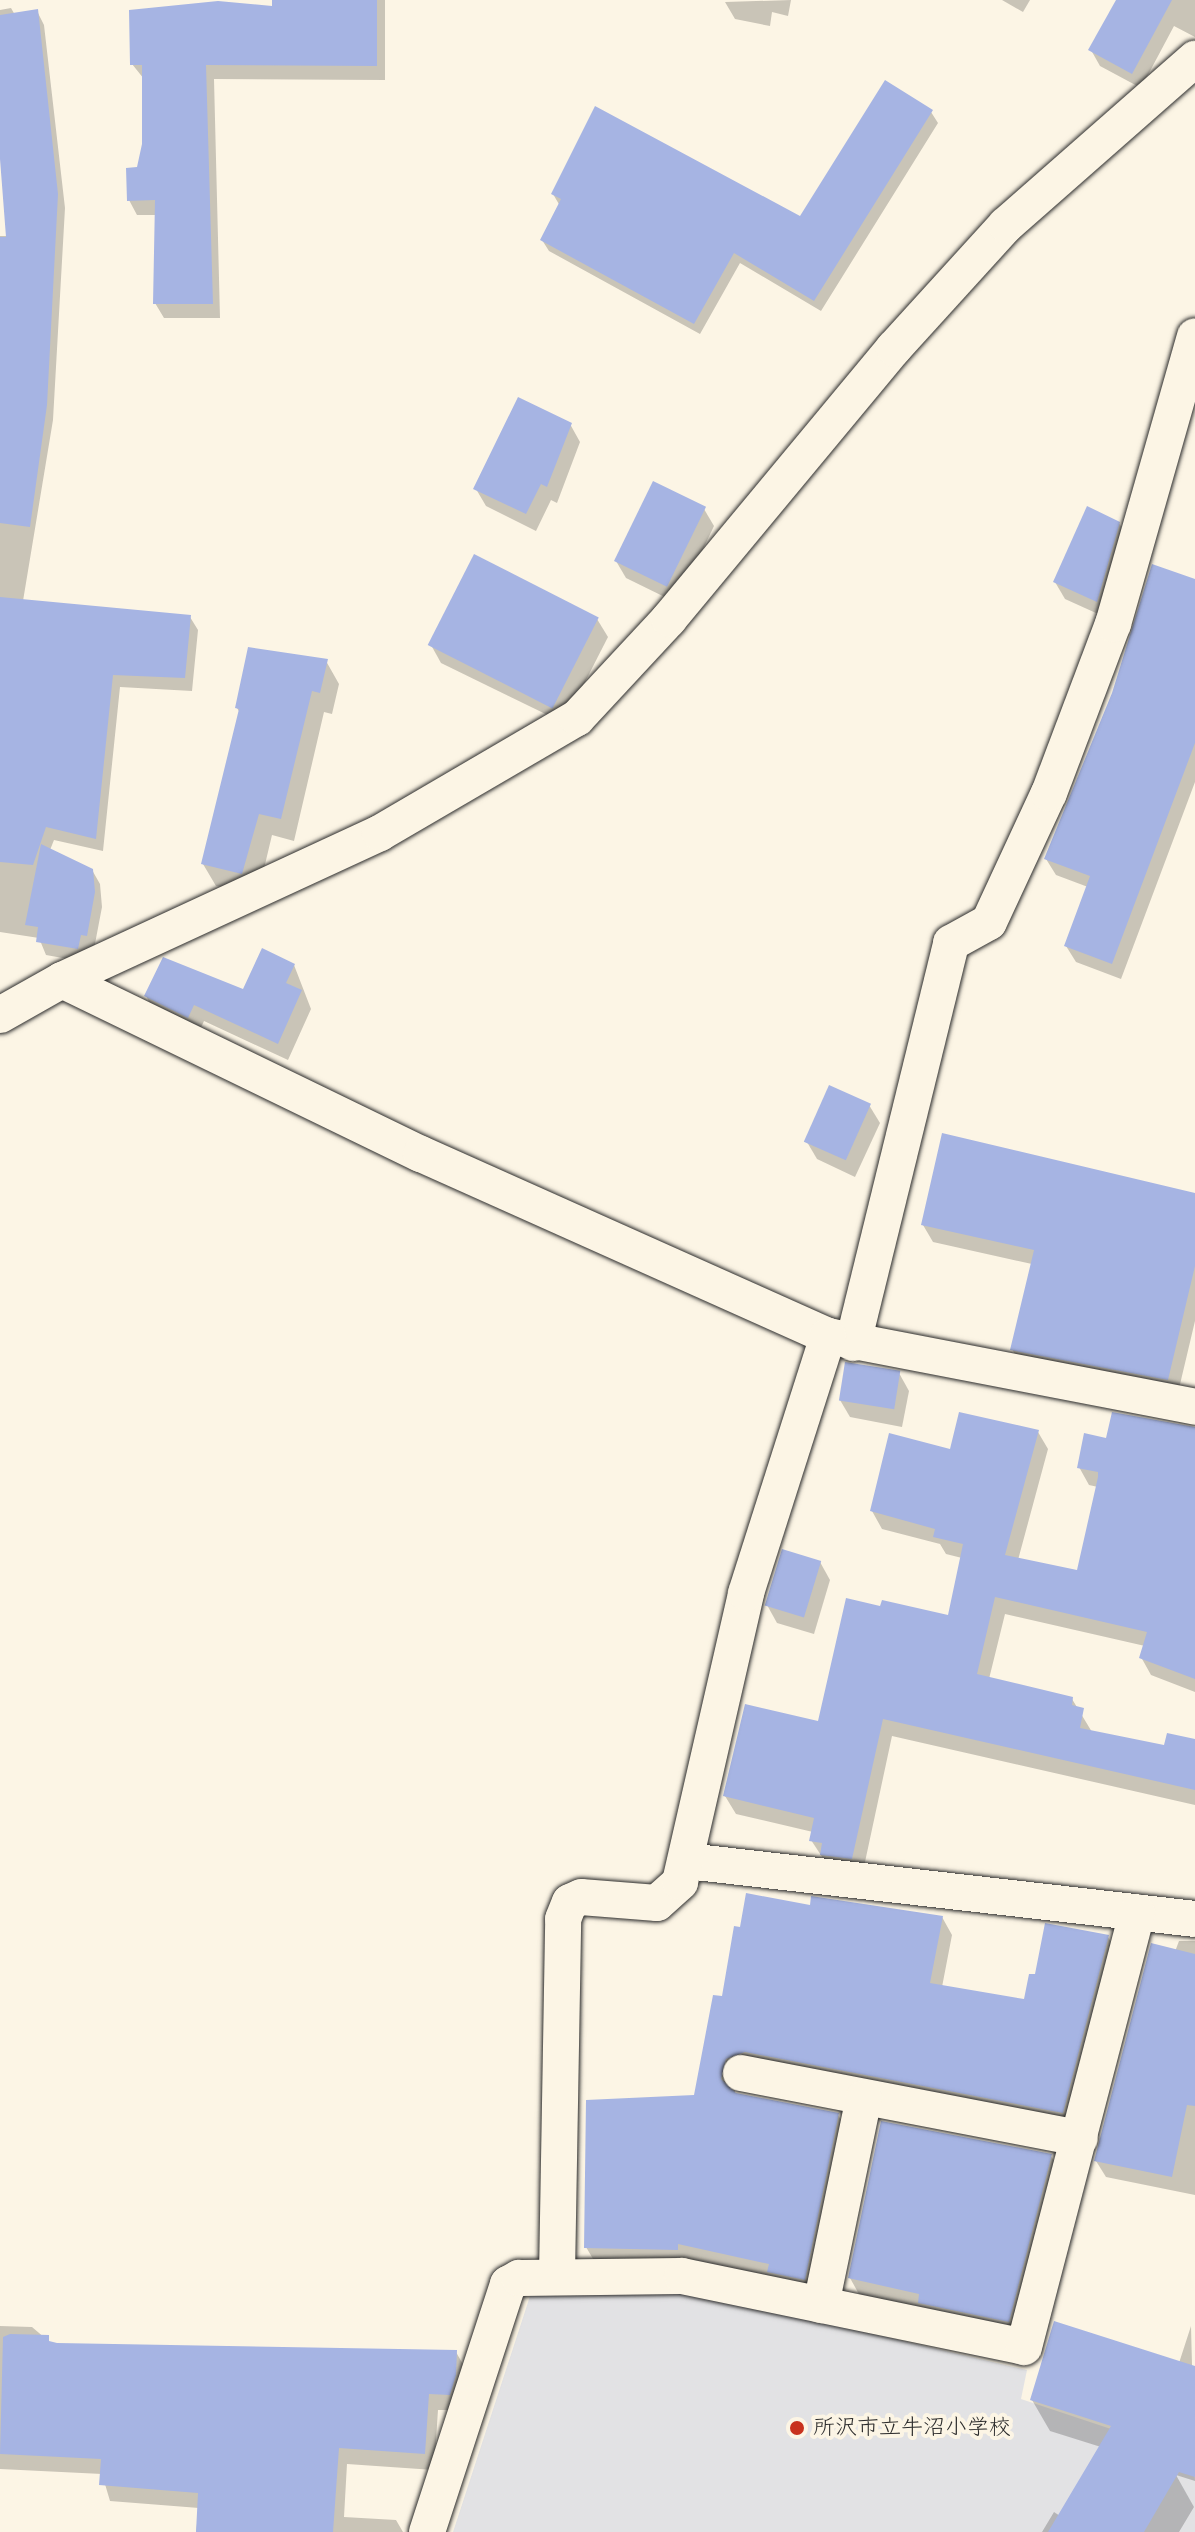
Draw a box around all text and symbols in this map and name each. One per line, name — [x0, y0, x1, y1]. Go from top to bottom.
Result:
place label: 所沢市立牛沼小学校 — [813, 2415, 1011, 2441]
marker: 所沢市立牛沼小学校 — [788, 2419, 806, 2437]

